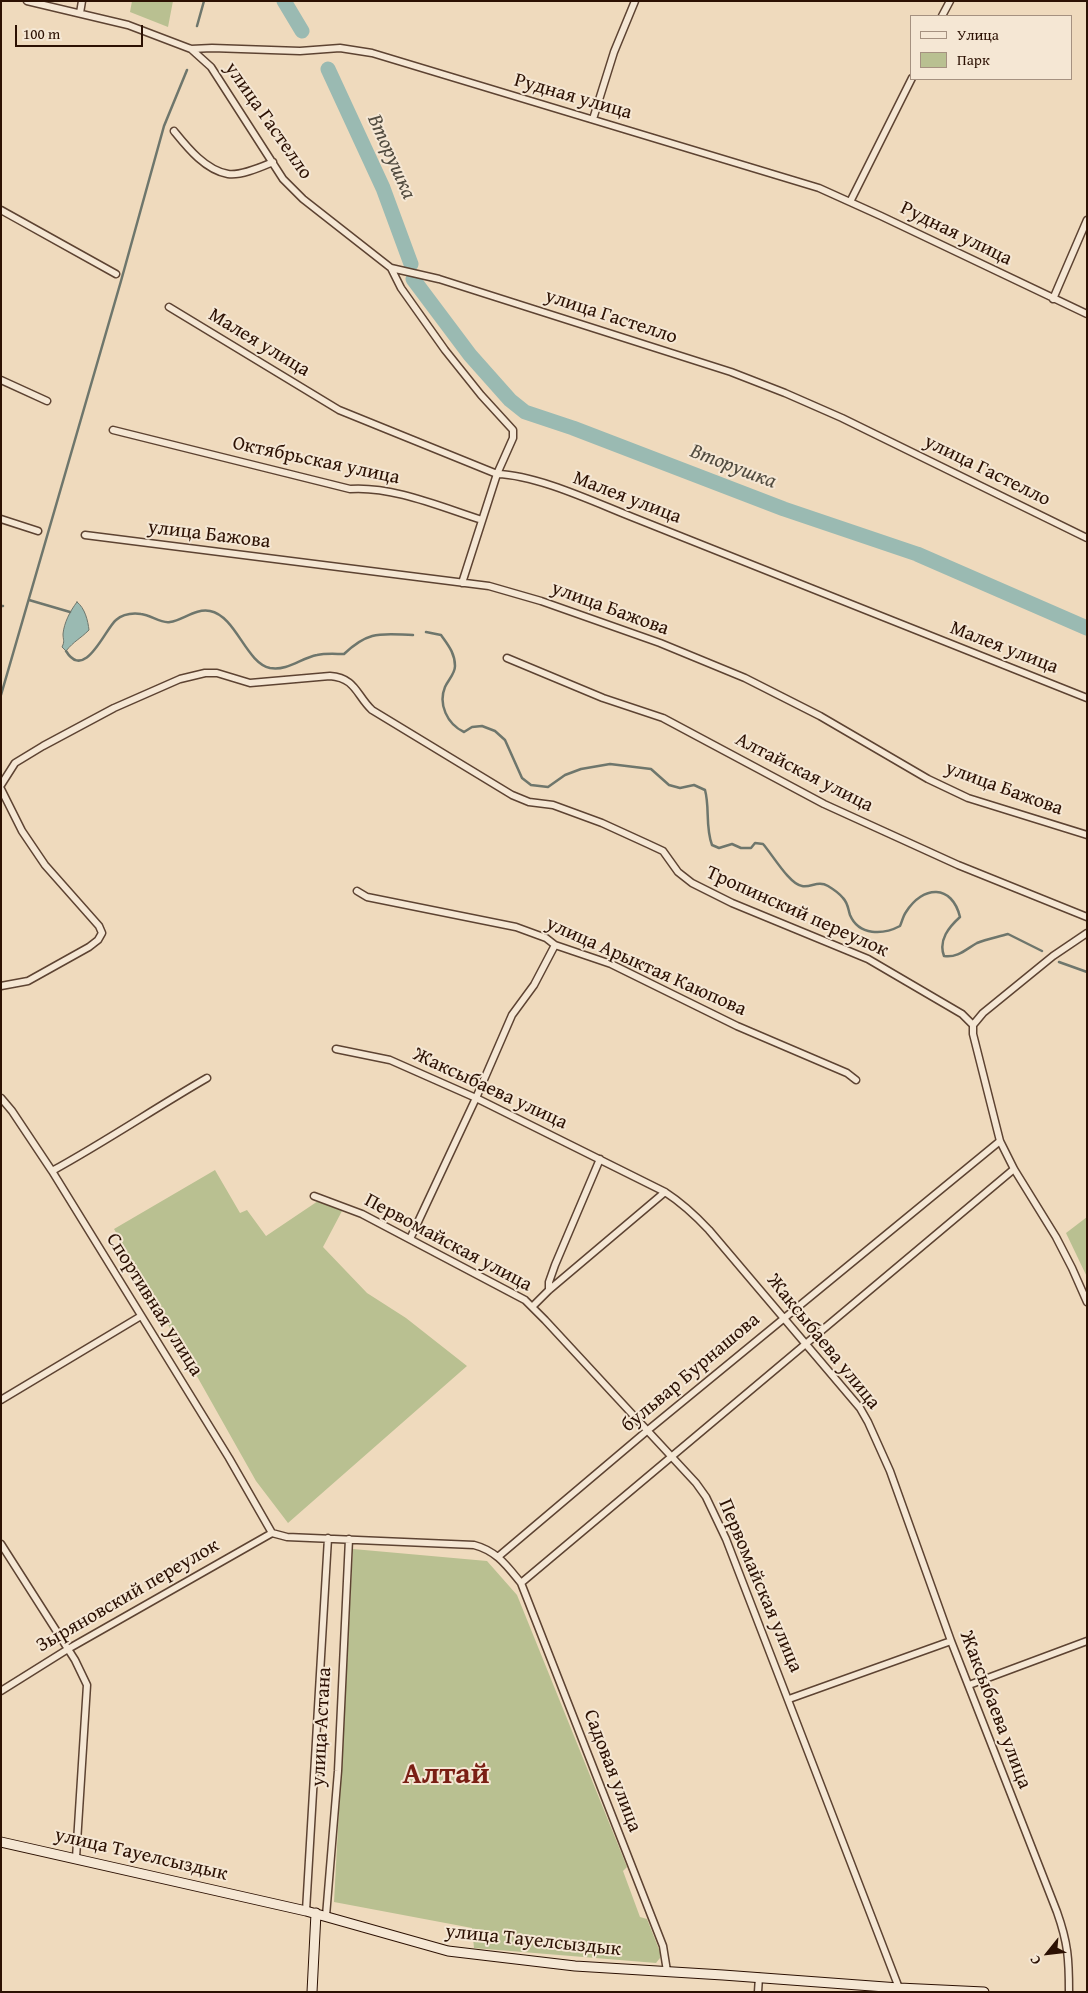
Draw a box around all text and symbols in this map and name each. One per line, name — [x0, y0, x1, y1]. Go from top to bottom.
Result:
scale bar — [18, 15, 145, 47]
legend — [910, 15, 1073, 80]
text: 100 m — [23, 23, 60, 44]
text: Улица — [957, 24, 999, 45]
text: Парк — [957, 49, 990, 70]
street label: улица Гастелло — [219, 58, 317, 184]
street label: Рудная улица — [511, 69, 635, 125]
water label: Вторушка — [361, 111, 421, 203]
street label: Рудная улица — [896, 197, 1016, 271]
street label: улица Гастелло — [542, 284, 680, 350]
street label: Малея улица — [204, 303, 314, 383]
street label: улица Гастелло — [920, 430, 1054, 512]
street label: Октябрьская улица — [230, 432, 402, 490]
water label: Вторушка — [686, 439, 780, 495]
street label: Малея улица — [569, 466, 685, 530]
street label: улица Бажова — [146, 516, 272, 554]
street label: улица Бажова — [548, 577, 672, 641]
street label: Малея улица — [946, 616, 1062, 680]
street label: Алтайская улица — [731, 728, 877, 818]
street label: улица Бажова — [942, 757, 1066, 821]
street label: Тропинский переулок — [702, 861, 892, 963]
street label: улица Арыктая Каюпова — [542, 912, 750, 1022]
street label: Жаксыбаева улица — [409, 1043, 571, 1135]
street label: Первомайская улица — [360, 1189, 536, 1297]
street label: Спортивная улица — [100, 1229, 208, 1381]
street label: Жаксыбаева улица — [761, 1269, 885, 1415]
street label: бульвар Бурнашова — [617, 1308, 765, 1438]
street label: Первомайская улица — [713, 1496, 807, 1676]
street label: Зыряновский переулок — [32, 1534, 224, 1658]
street label: Жаксыбаева улица — [954, 1628, 1036, 1792]
street label: улица Астана — [307, 1667, 337, 1787]
street label: Садовая улица — [578, 1706, 646, 1836]
district label: Алтай — [403, 1757, 489, 1793]
street label: улица Тауелсыздык — [52, 1823, 230, 1887]
street label: улица Тауелсыздык — [444, 1920, 622, 1962]
north arrow — [1023, 1928, 1073, 1978]
text: С — [1024, 1952, 1046, 1969]

